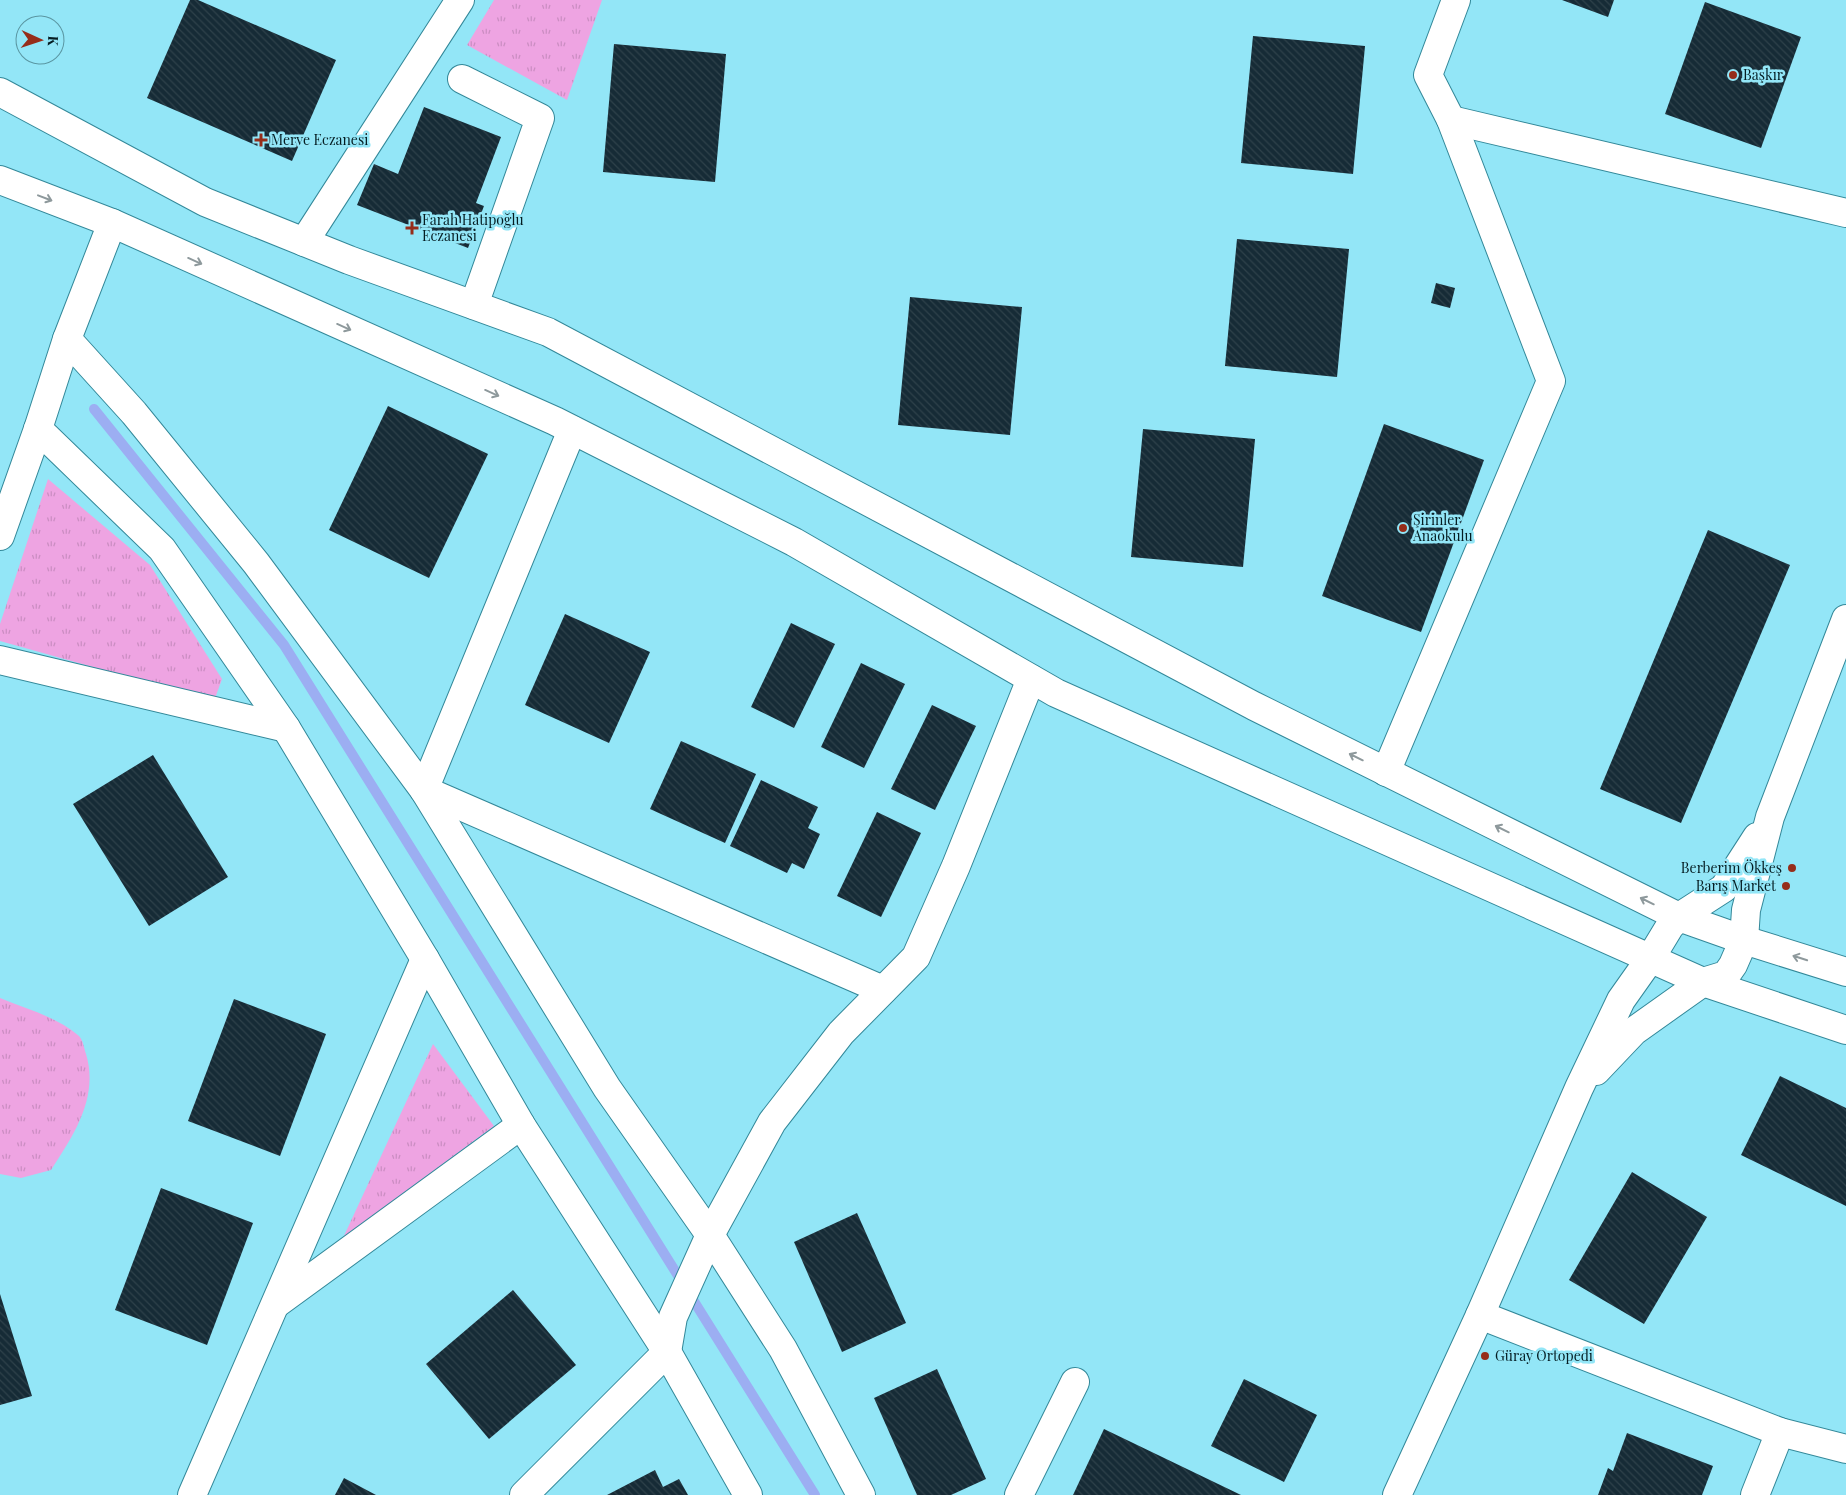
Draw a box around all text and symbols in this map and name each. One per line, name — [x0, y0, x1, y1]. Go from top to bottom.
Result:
north arrow — [15, 15, 65, 65]
text: K — [44, 35, 63, 47]
place label: Başkır — [1743, 65, 1784, 84]
marker: Başkır — [1727, 69, 1739, 81]
place label: Merve Eczanesi — [271, 130, 368, 149]
marker: Merve Eczanesi — [255, 134, 267, 146]
one-way arrow — [37, 194, 53, 203]
place label: Farah Hatipoğlu Eczanesi — [422, 210, 524, 245]
marker: Farah Hatipoğlu Eczanesi — [406, 222, 418, 234]
one-way arrow — [187, 256, 202, 266]
one-way arrow — [336, 322, 351, 332]
one-way arrow — [484, 389, 499, 399]
place label: Şirinler Anaokulu — [1412, 510, 1473, 545]
marker: Şirinler Anaokulu — [1397, 522, 1409, 534]
one-way arrow — [1349, 752, 1364, 761]
one-way arrow — [1495, 824, 1510, 833]
place label: Berberim Ökkeş — [1681, 858, 1782, 877]
marker: Berberim Ökkeş — [1786, 862, 1798, 874]
place label: Barış Market — [1696, 876, 1777, 895]
marker: Barış Market — [1780, 880, 1792, 892]
one-way arrow — [1640, 896, 1655, 906]
one-way arrow — [1792, 952, 1808, 962]
place label: Güray Ortopedi — [1495, 1346, 1593, 1365]
marker: Güray Ortopedi — [1479, 1350, 1491, 1362]

